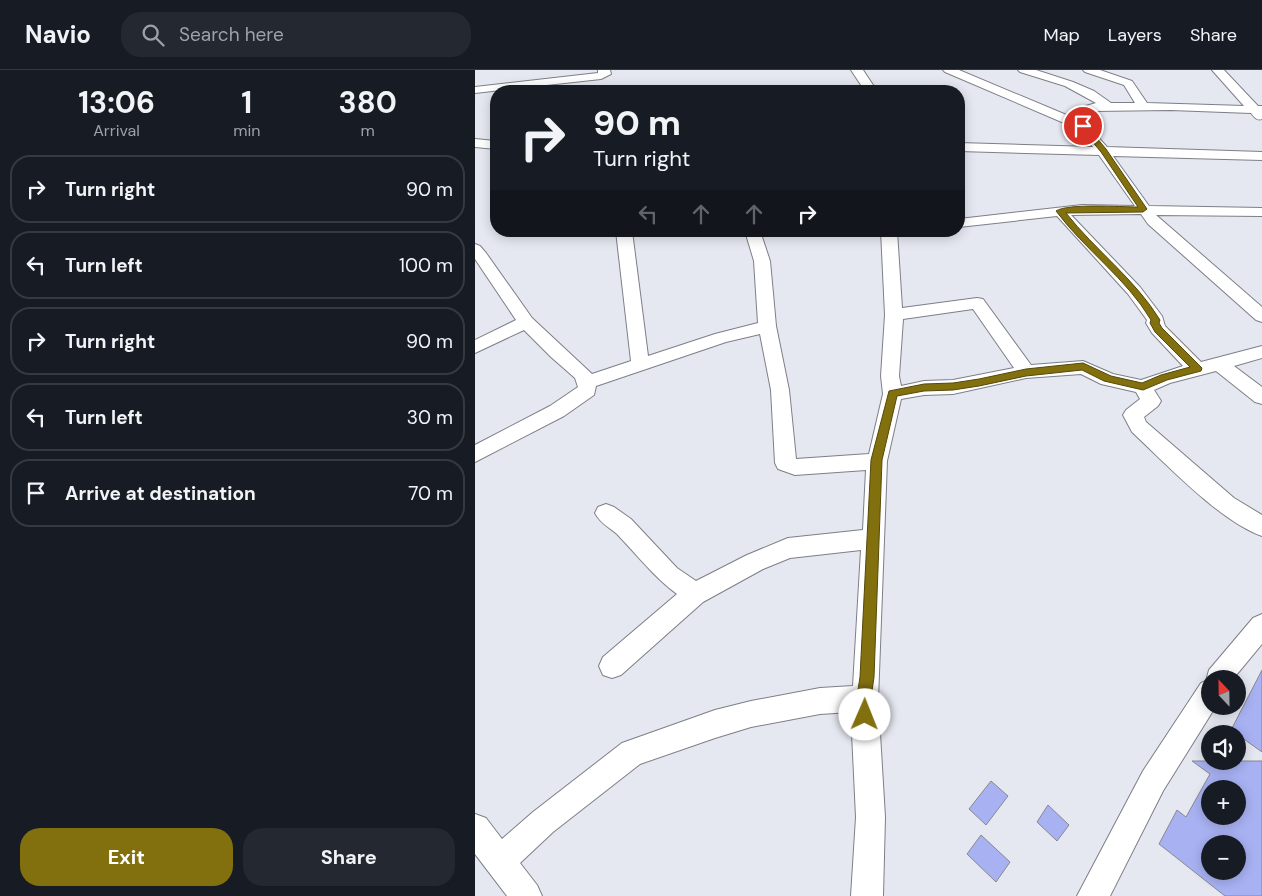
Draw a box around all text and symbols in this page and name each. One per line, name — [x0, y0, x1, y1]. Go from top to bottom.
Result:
search box — [121, 12, 471, 57]
text: Navio — [25, 19, 91, 50]
icon: search — [139, 21, 167, 49]
text: Search here — [179, 22, 284, 47]
text: Map — [1044, 23, 1080, 47]
text: Layers — [1108, 23, 1162, 47]
text: Share — [1190, 23, 1237, 47]
text: 13:06 — [78, 83, 155, 122]
text: 1 — [241, 83, 252, 122]
text: 380 — [339, 83, 397, 122]
text: 90 m — [593, 100, 681, 146]
icon: right — [510, 105, 575, 170]
pin — [1062, 105, 1104, 147]
icon: arrive — [1069, 112, 1097, 140]
text: Arrival — [93, 120, 140, 141]
text: min — [233, 120, 260, 141]
text: m — [361, 120, 375, 141]
text: Turn right — [593, 144, 690, 173]
icon: right — [22, 175, 50, 203]
text: Turn right — [65, 177, 155, 202]
text: 90 m — [406, 177, 453, 202]
icon: left — [634, 200, 662, 228]
icon: ahead — [687, 200, 715, 228]
icon: ahead — [740, 200, 768, 228]
icon: right — [793, 200, 821, 228]
icon: left — [22, 251, 50, 279]
text: Turn left — [65, 253, 143, 278]
text: 100 m — [399, 253, 453, 278]
icon: right — [22, 327, 50, 355]
text: Turn right — [65, 329, 155, 354]
text: 90 m — [406, 329, 453, 354]
icon: left — [22, 403, 50, 431]
text: Turn left — [65, 405, 143, 430]
text: 30 m — [407, 405, 453, 430]
icon: arrive — [22, 479, 50, 507]
text: Arrive at destination — [65, 481, 256, 506]
text: 70 m — [408, 481, 453, 506]
north arrow — [1201, 670, 1246, 715]
map controls — [1201, 670, 1246, 880]
position arrow — [838, 688, 890, 740]
button: sound — [1201, 725, 1246, 770]
button: + — [1201, 780, 1246, 825]
button: Exit — [20, 828, 233, 886]
button: Share — [243, 828, 455, 886]
button: − — [1201, 835, 1246, 880]

